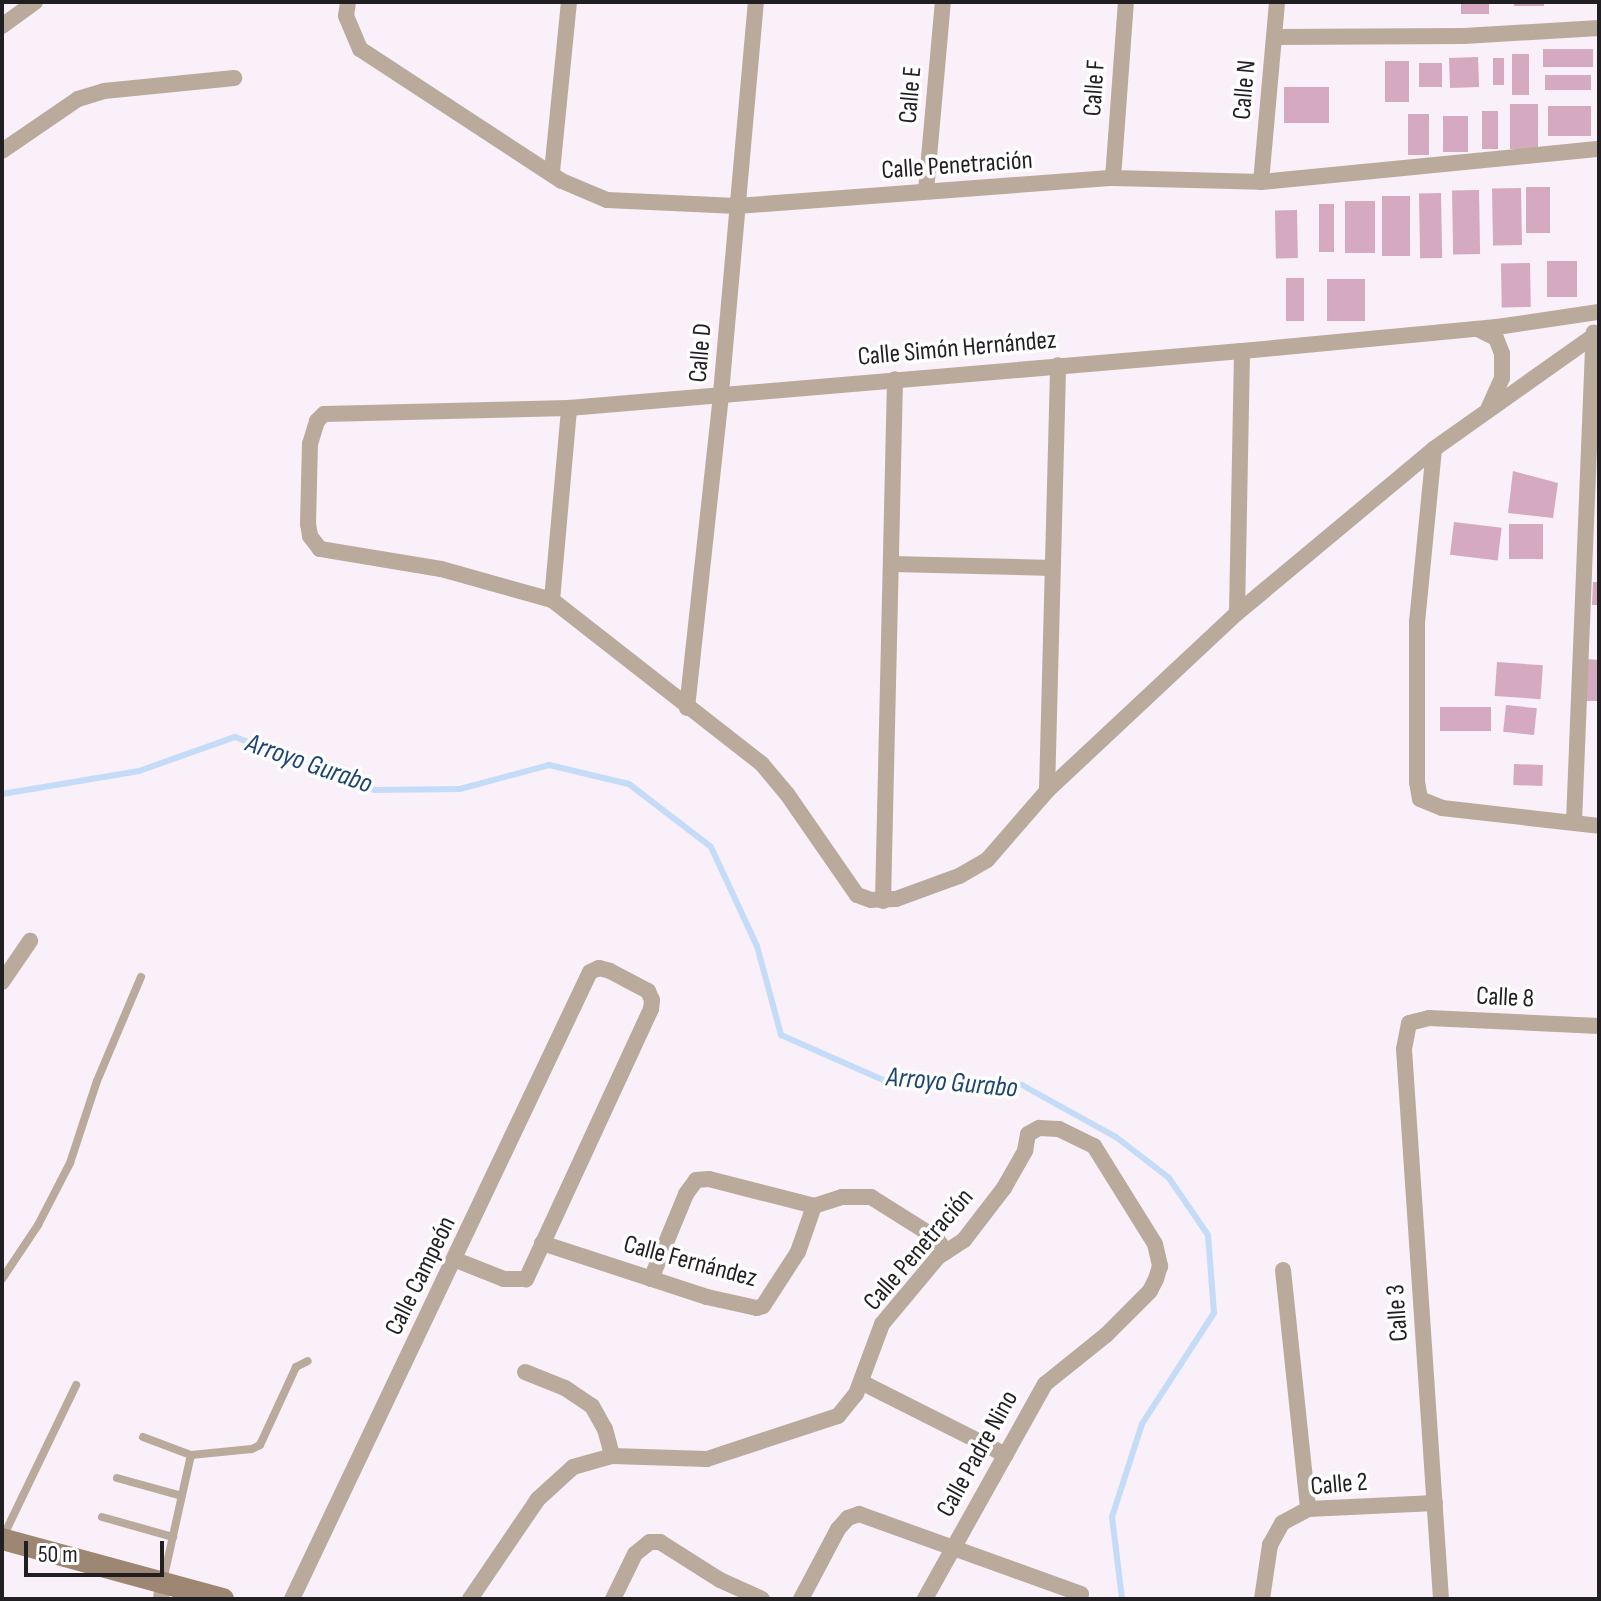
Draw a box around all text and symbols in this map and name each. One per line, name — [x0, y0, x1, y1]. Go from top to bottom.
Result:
street label: Calle F — [1077, 59, 1113, 117]
street label: Calle N — [1227, 59, 1263, 121]
street label: Calle E — [893, 65, 929, 125]
street label: Calle Penetración — [880, 145, 1034, 187]
street label: Calle D — [683, 322, 719, 384]
street label: Calle Simón Hernández — [856, 325, 1058, 373]
water label: Arroyo Gurabo — [241, 727, 377, 801]
street label: Calle 8 — [1475, 981, 1535, 1015]
water label: Arroyo Gurabo — [885, 1061, 1019, 1105]
street label: Calle Penetración — [858, 1183, 980, 1317]
street label: Calle Campeón — [379, 1211, 463, 1341]
street label: Calle Fernández — [620, 1229, 760, 1295]
street label: Calle 3 — [1380, 1283, 1416, 1343]
street label: Calle Padre Nino — [931, 1385, 1025, 1523]
street label: Calle 2 — [1309, 1467, 1369, 1503]
scale bar — [28, 1525, 168, 1575]
text: 50 m — [38, 1540, 78, 1569]

